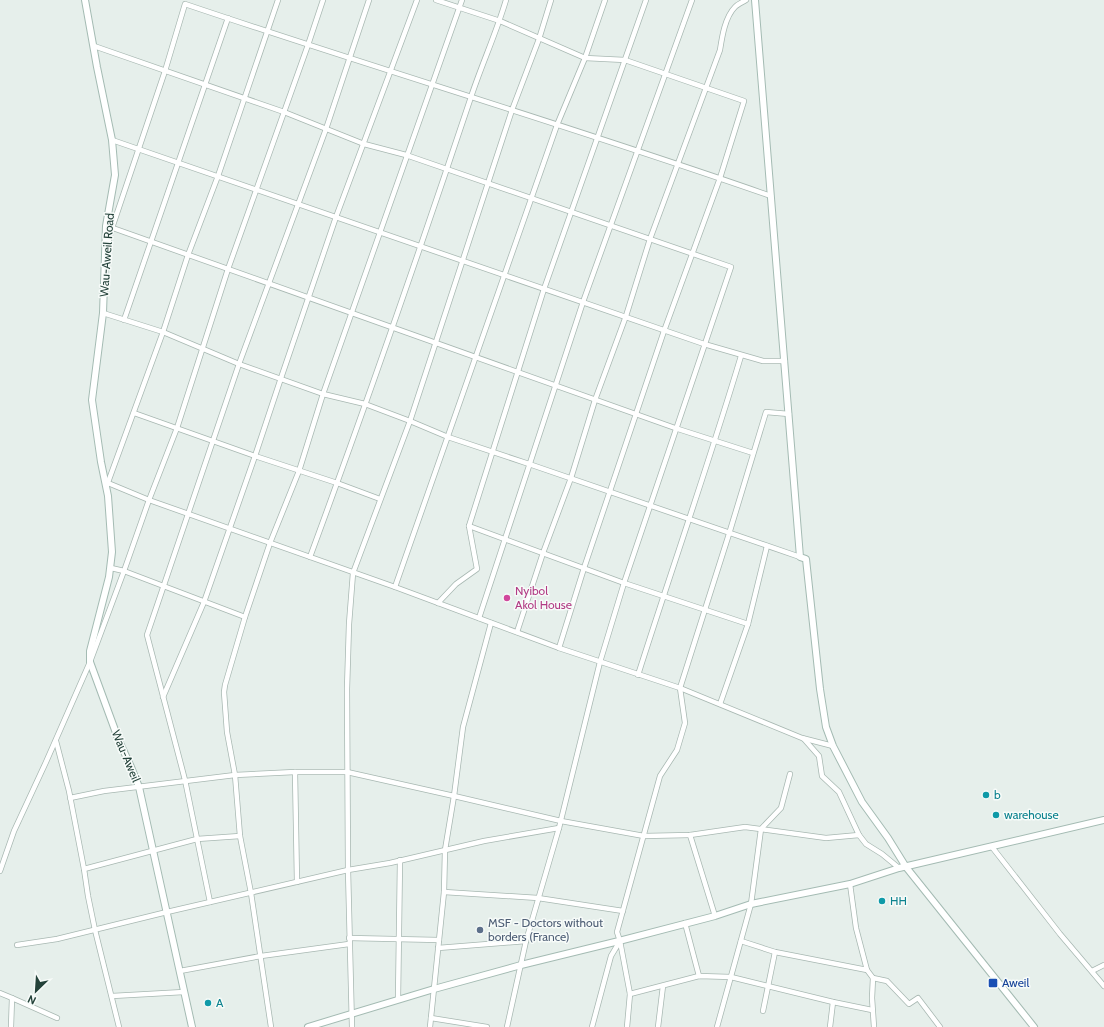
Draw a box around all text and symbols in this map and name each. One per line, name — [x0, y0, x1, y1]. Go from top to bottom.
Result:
street label: Wau-Aweil Road — [96, 213, 117, 297]
place label: Nyibol Akol House — [515, 583, 572, 612]
marker: Nyibol Akol House — [502, 593, 512, 603]
street label: Wau-Aweil — [109, 727, 144, 784]
place label: b — [994, 787, 1001, 802]
marker: b — [981, 790, 991, 800]
place label: warehouse — [1004, 807, 1059, 822]
marker: warehouse — [991, 810, 1001, 820]
place label: HH — [890, 893, 907, 908]
marker: HH — [877, 896, 887, 906]
place label: MSF - Doctors without borders (France) — [488, 915, 603, 944]
marker: MSF - Doctors without borders (France) — [475, 925, 485, 935]
north arrow — [16, 971, 56, 1011]
place label: Aweil — [1002, 975, 1029, 990]
marker: Aweil — [987, 977, 999, 989]
text: N — [25, 992, 38, 1008]
place label: A — [216, 995, 224, 1010]
marker: A — [203, 998, 213, 1008]

